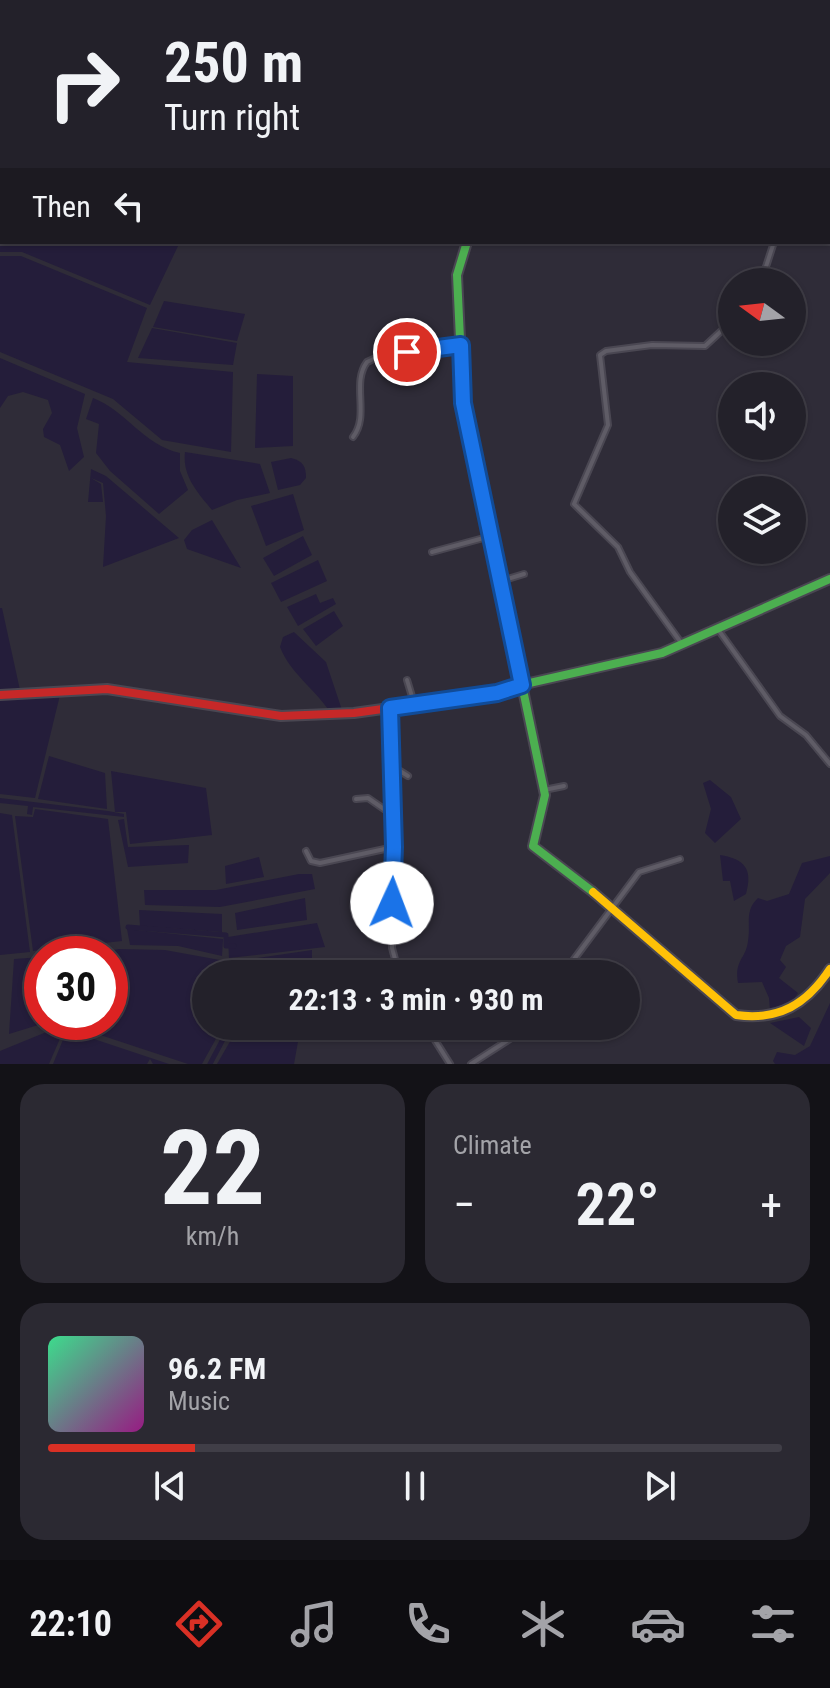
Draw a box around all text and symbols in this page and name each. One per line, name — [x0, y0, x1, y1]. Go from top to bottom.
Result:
text: 250 m — [164, 30, 303, 96]
icon: right — [32, 32, 136, 136]
text: Turn right — [164, 97, 300, 139]
icon: left — [107, 184, 151, 228]
text: Then — [32, 189, 91, 224]
north arrow — [718, 268, 806, 356]
map controls — [718, 268, 806, 564]
pin — [373, 318, 441, 386]
icon: arrive — [385, 330, 429, 374]
button: sound — [718, 372, 806, 460]
button: layers — [718, 476, 806, 564]
position arrow — [350, 861, 434, 945]
speed limit sign: 30 — [24, 936, 128, 1040]
text: 22:13 · 3 min · 930 m — [289, 982, 543, 1017]
text: 22 — [160, 1108, 265, 1229]
text: Climate — [453, 1130, 532, 1160]
text: 22° — [576, 1169, 660, 1240]
text: − — [453, 1179, 475, 1231]
text: + — [760, 1179, 782, 1231]
text: km/h — [186, 1221, 239, 1251]
text: 96.2 FM — [168, 1351, 266, 1386]
text: Music — [168, 1386, 230, 1416]
icon: previous — [148, 1464, 192, 1508]
icon: pause — [393, 1464, 437, 1508]
icon: next — [638, 1464, 682, 1508]
icon: directions — [171, 1596, 227, 1652]
icon: music — [286, 1596, 342, 1652]
icon: phone — [400, 1596, 456, 1652]
icon: climate — [515, 1596, 571, 1652]
icon: car — [630, 1596, 686, 1652]
icon: filters — [745, 1596, 801, 1652]
text: 22:10 — [29, 1603, 112, 1645]

